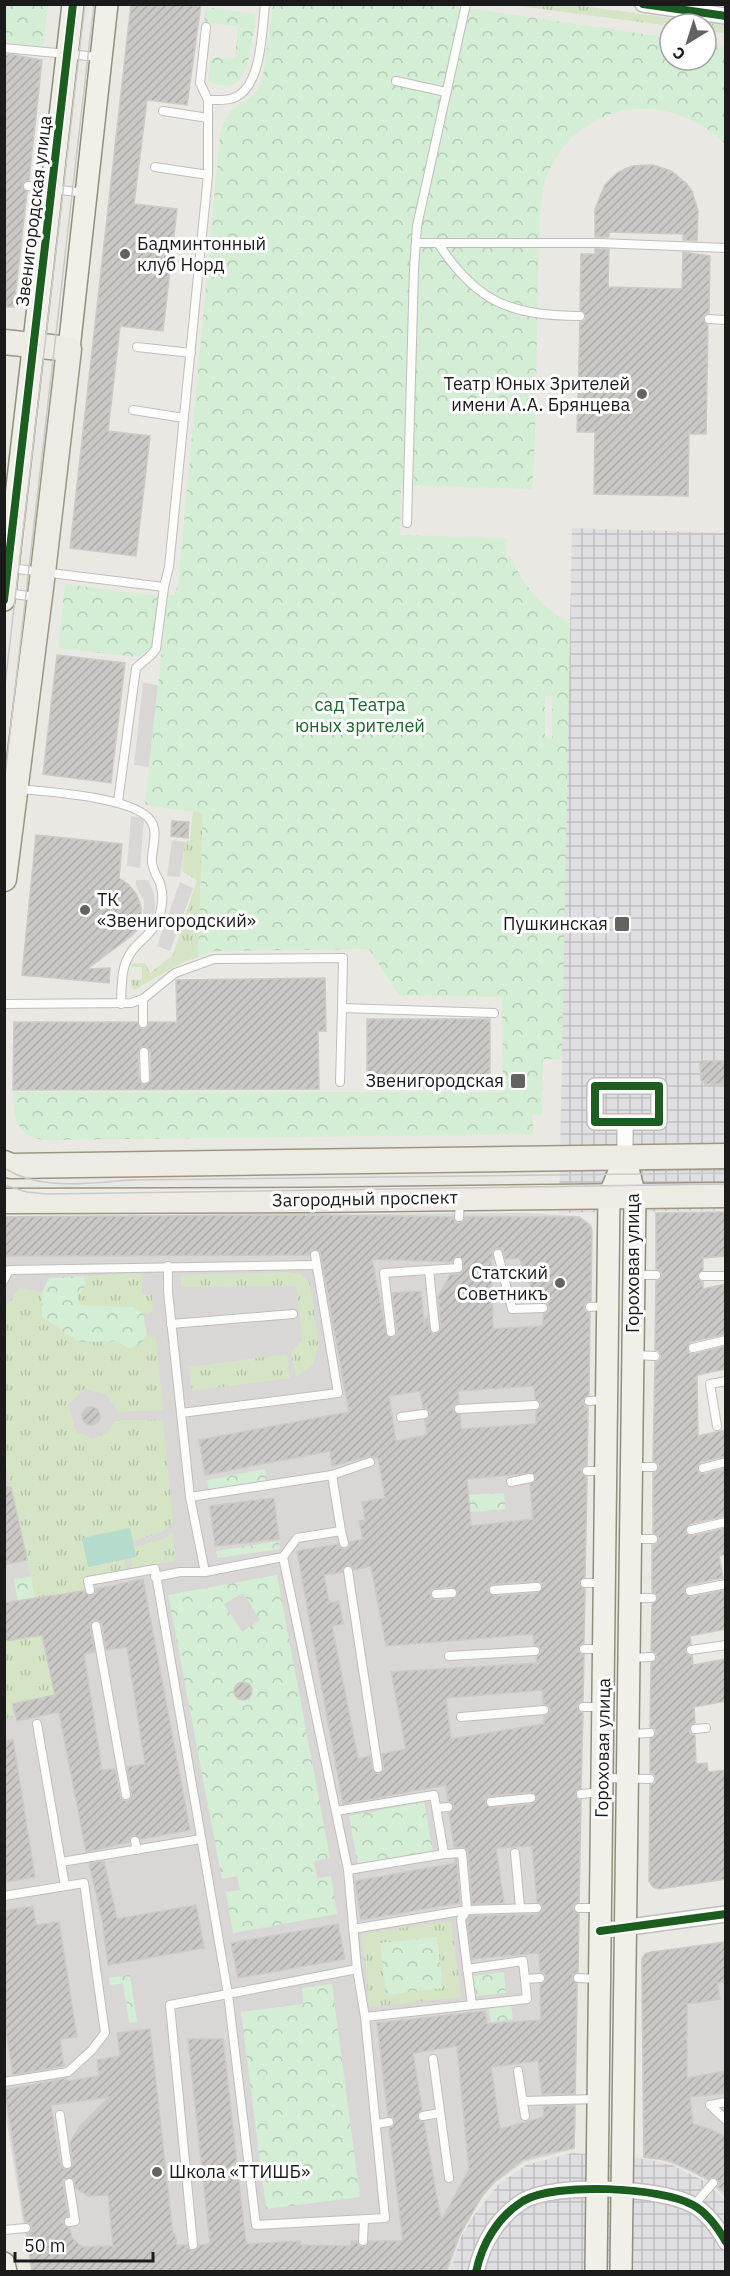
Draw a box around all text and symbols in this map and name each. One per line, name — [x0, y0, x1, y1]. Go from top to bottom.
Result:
north arrow — [658, 12, 718, 72]
text: С — [669, 43, 689, 65]
street label: Звенигородская улица — [10, 114, 57, 308]
place label: Бадминтонный клуб Норд — [137, 232, 266, 276]
marker: Бадминтонный клуб Норд — [118, 247, 132, 261]
place label: Театр Юных Зрителей имени А.А. Брянцева — [444, 372, 630, 416]
marker: Театр Юных Зрителей имени А.А. Брянцева — [635, 387, 649, 401]
park label: сад Театра юных зрителей — [295, 693, 425, 737]
place label: ТК «Звенигородский» — [97, 888, 256, 932]
marker: ТК «Звенигородский» — [78, 903, 92, 917]
place label: Пушкинская — [503, 912, 608, 935]
marker: Пушкинская — [613, 915, 631, 933]
place label: Звенигородская — [365, 1069, 504, 1092]
marker: Звенигородская — [509, 1072, 527, 1090]
street label: Загородный проспект — [272, 1185, 459, 1212]
street label: Гороховая улица — [621, 1193, 644, 1333]
place label: Статский Советникъ — [457, 1261, 548, 1305]
marker: Статский Советникъ — [553, 1276, 567, 1290]
street label: Гороховая улица — [590, 1677, 615, 1818]
place label: Школа «ТТИШБ» — [169, 2160, 310, 2183]
marker: Школа «ТТИШБ» — [150, 2165, 164, 2179]
scale bar — [15, 2225, 153, 2263]
text: 50 m — [24, 2234, 66, 2257]

